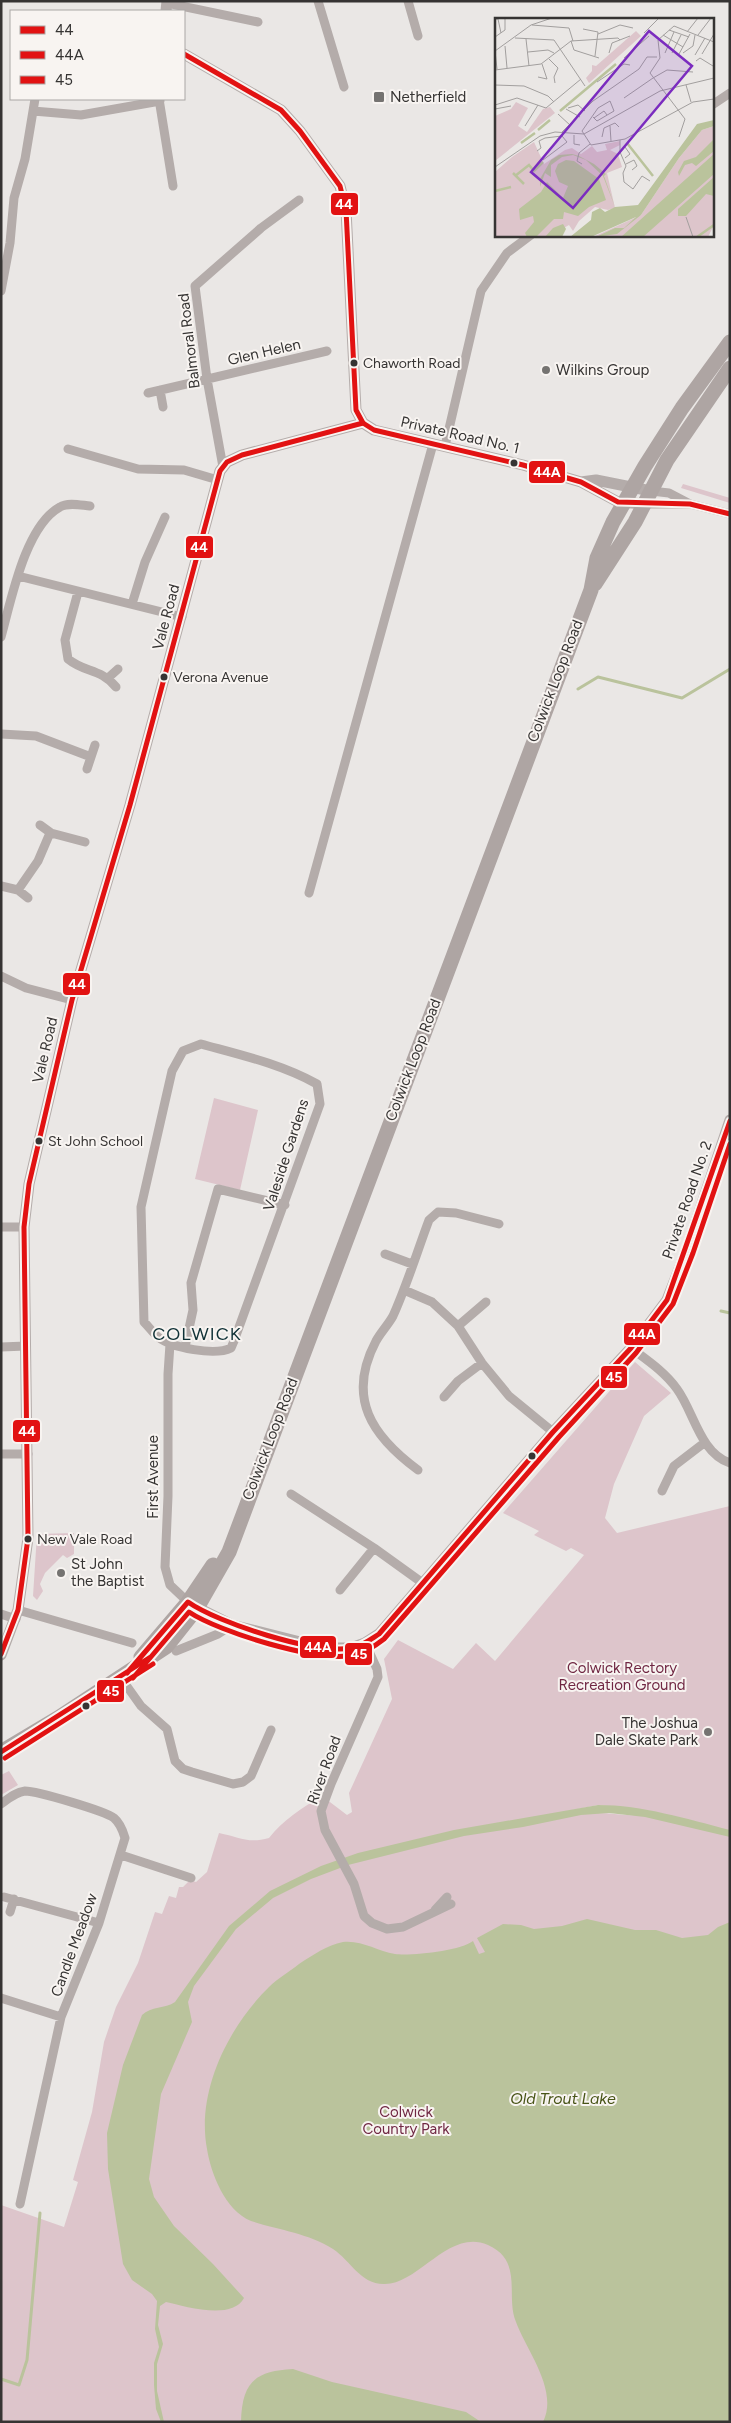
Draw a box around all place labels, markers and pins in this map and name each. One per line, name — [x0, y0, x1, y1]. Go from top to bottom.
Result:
place label: Netherfield — [390, 88, 466, 106]
marker: Netherfield — [372, 90, 386, 104]
place label: Chaworth Road — [363, 355, 460, 372]
marker: Chaworth Road — [349, 358, 359, 368]
place label: Wilkins Group — [556, 361, 650, 379]
marker: Wilkins Group — [540, 364, 552, 376]
unlabelled marker — [509, 458, 519, 468]
place label: Verona Avenue — [173, 669, 269, 686]
marker: Verona Avenue — [159, 672, 169, 682]
place label: St John School — [48, 1133, 143, 1150]
marker: St John School — [34, 1136, 44, 1146]
unlabelled marker — [527, 1451, 537, 1461]
place label: New Vale Road — [37, 1531, 132, 1548]
marker: New Vale Road — [23, 1534, 33, 1544]
place label: St John the Baptist — [71, 1555, 145, 1590]
marker: St John the Baptist — [55, 1567, 67, 1579]
unlabelled marker — [81, 1701, 91, 1711]
place label: The Joshua Dale Skate Park — [595, 1714, 699, 1749]
marker: The Joshua Dale Skate Park — [702, 1726, 714, 1738]

